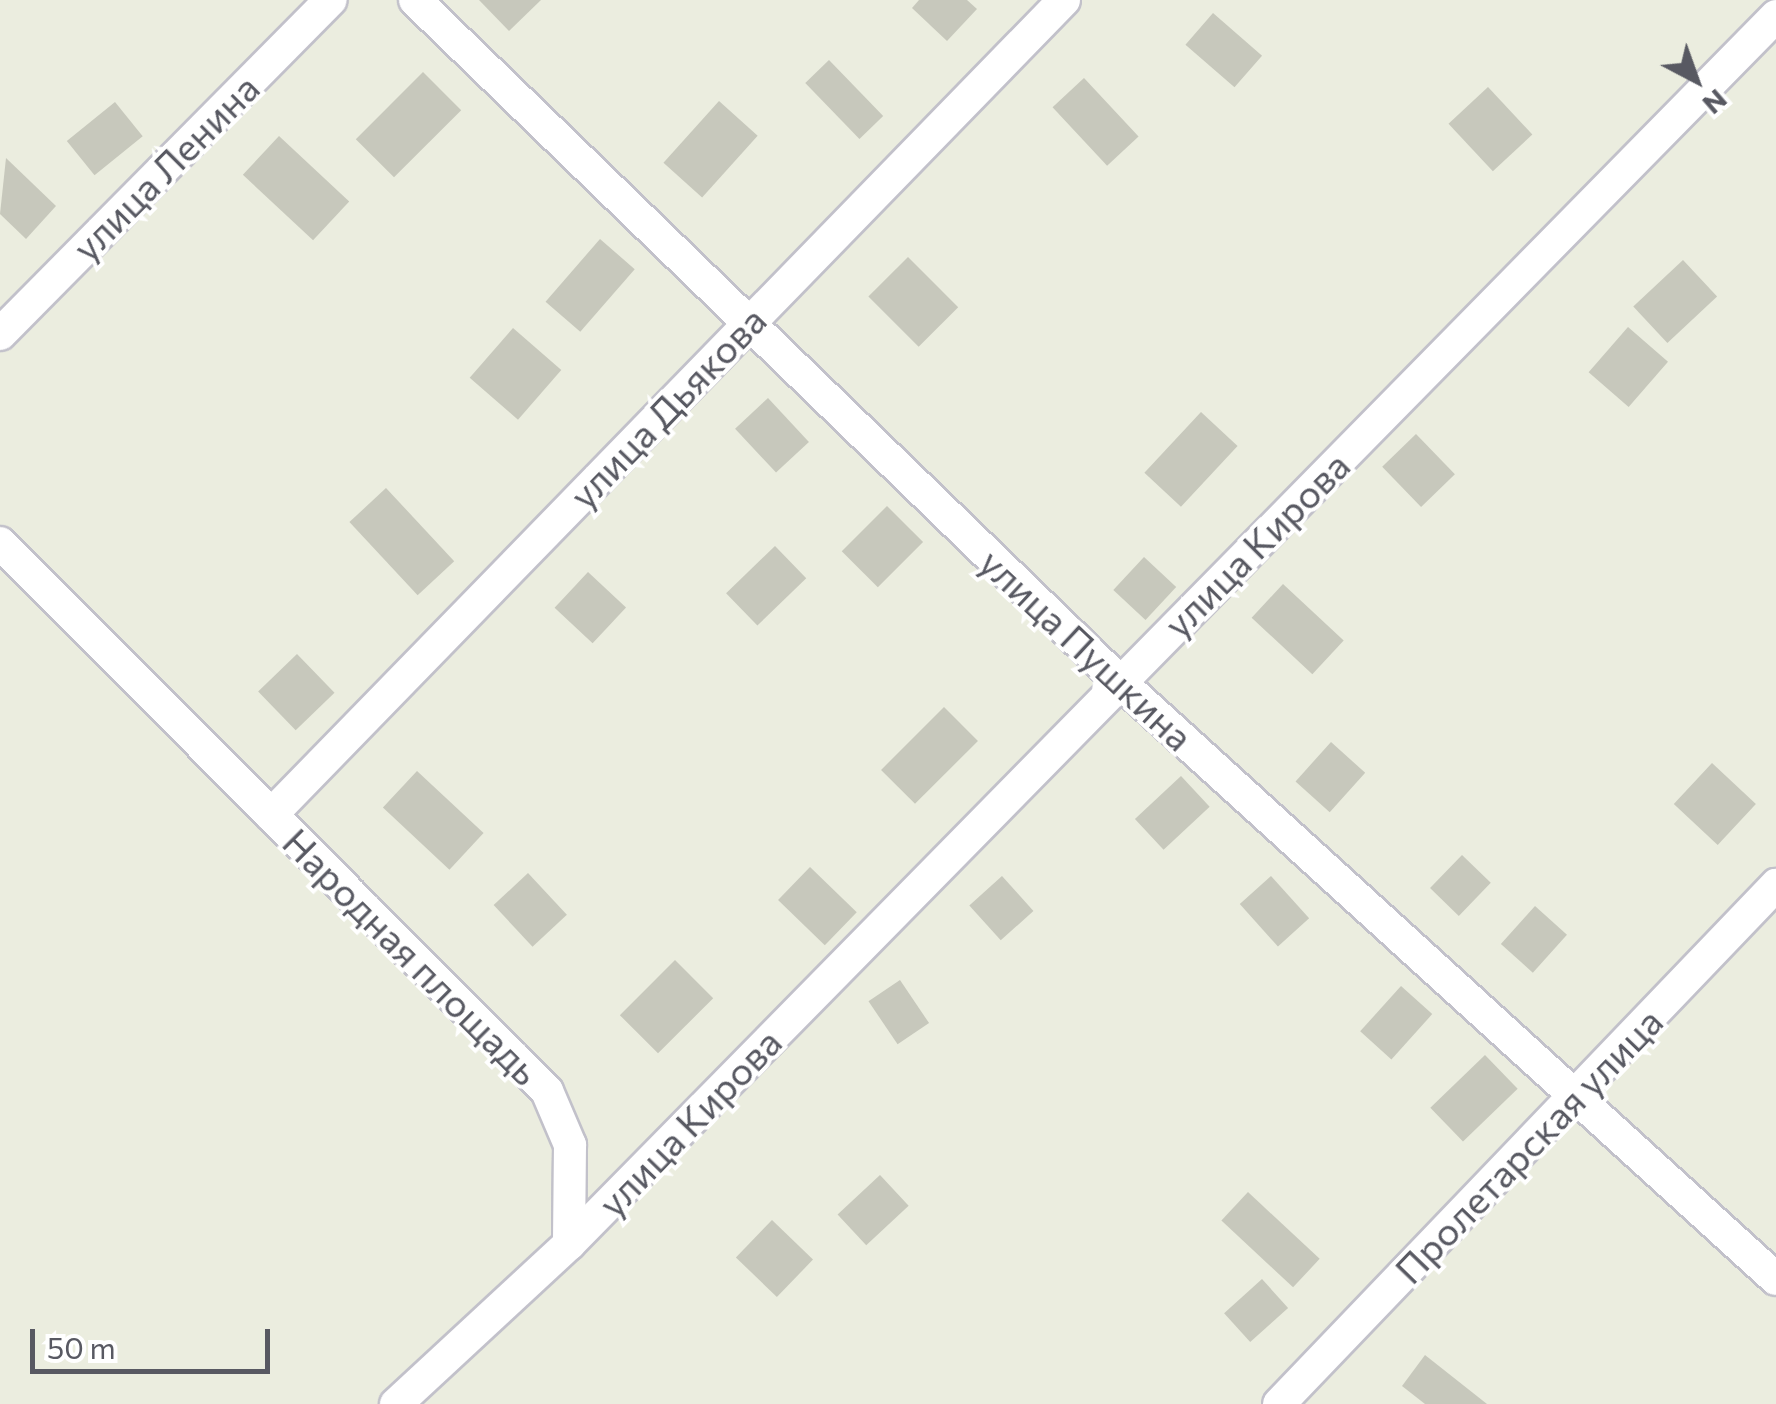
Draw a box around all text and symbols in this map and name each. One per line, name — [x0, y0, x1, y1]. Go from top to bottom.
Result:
north arrow — [1646, 30, 1746, 130]
street label: улица Ленина — [62, 64, 268, 270]
text: N — [1697, 83, 1735, 122]
street label: улица Дьякова — [559, 297, 775, 517]
street label: улица Кирова — [1154, 442, 1358, 646]
street label: улица Пушкина — [971, 539, 1203, 759]
street label: Народная площадь — [274, 818, 550, 1094]
street label: Пролетарская улица — [1385, 998, 1671, 1292]
street label: улица Кирова — [588, 1019, 790, 1225]
scale bar — [35, 1309, 275, 1371]
text: 50 m — [47, 1328, 116, 1365]

